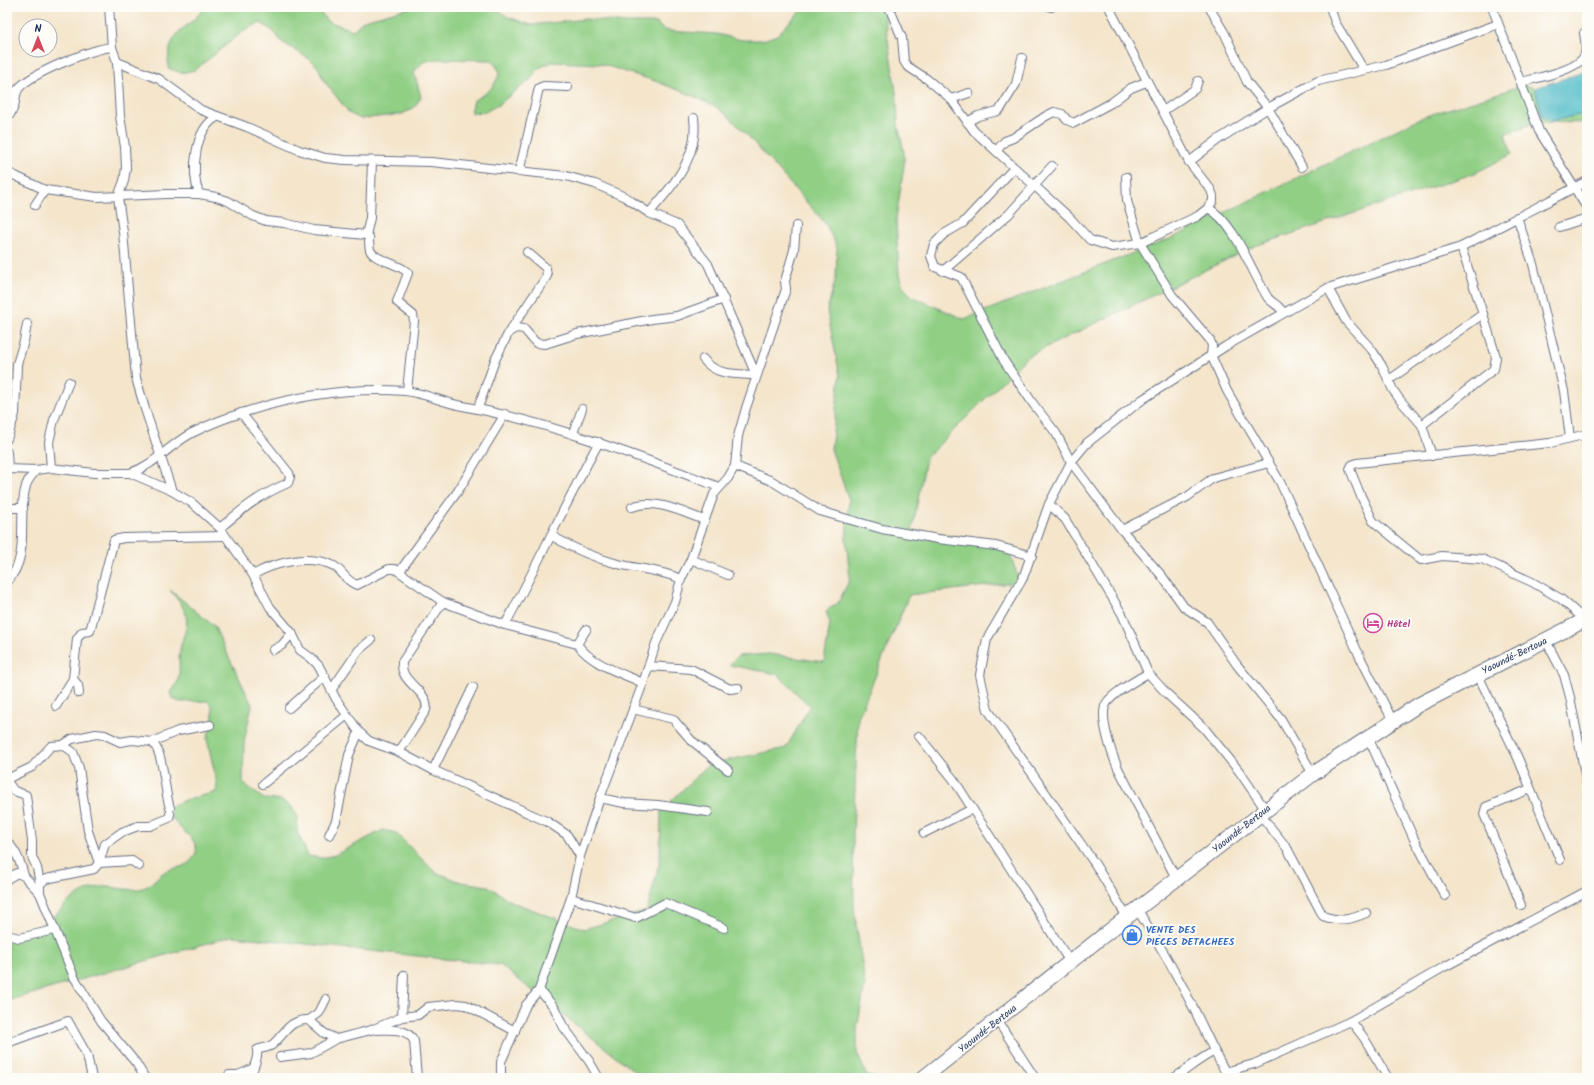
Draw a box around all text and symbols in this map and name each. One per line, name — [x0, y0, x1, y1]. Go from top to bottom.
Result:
north arrow — [18, 18, 58, 58]
text: N — [35, 20, 42, 38]
hotel icon: Hôtel — [1362, 612, 1384, 634]
place label: Hôtel — [1387, 616, 1410, 632]
street label: Yaoundé-Bertoua — [1479, 633, 1550, 679]
street label: Yaoundé-Bertoua — [1209, 800, 1275, 857]
place label: VENTE DES PIECES DETACHEES — [1146, 922, 1235, 950]
shop icon: VENTE DES PIECES DETACHEES — [1121, 924, 1143, 946]
street label: Yaoundé-Bertoua — [955, 1000, 1021, 1057]

